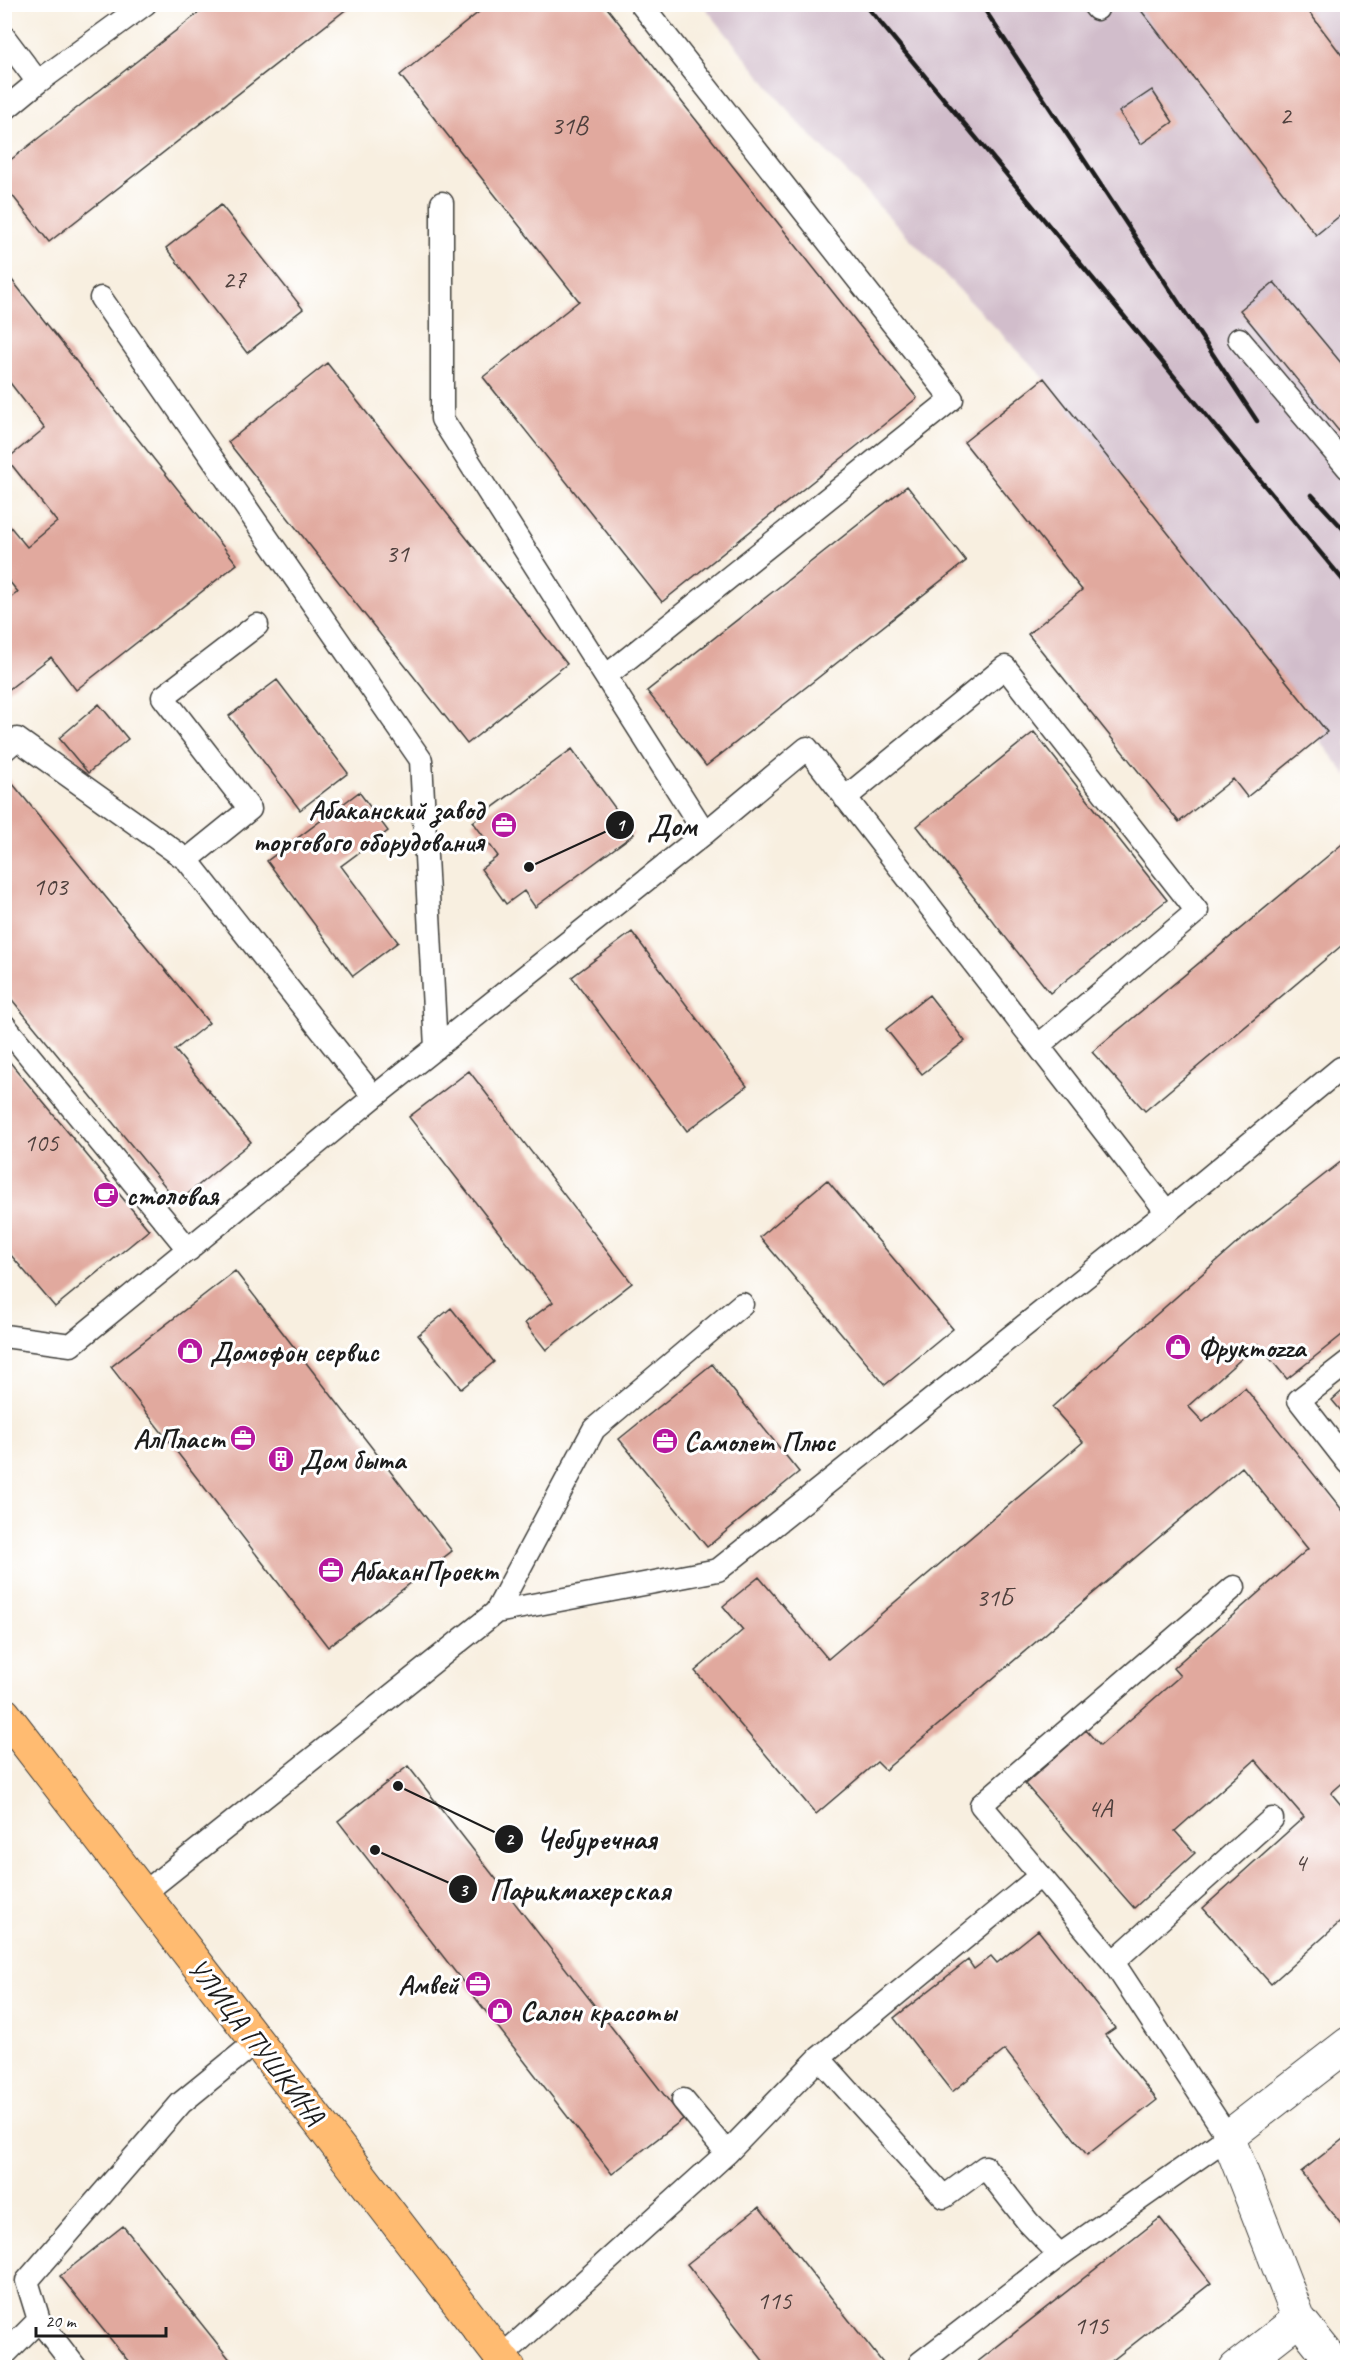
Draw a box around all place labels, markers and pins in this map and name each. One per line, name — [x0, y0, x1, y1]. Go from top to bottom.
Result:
place label: Абаканский завод торгового оборудования — [253, 792, 487, 859]
callout: Дом — [605, 801, 709, 849]
office icon: Абаканский завод торгового оборудования — [489, 810, 519, 840]
place label: столовая — [126, 1178, 220, 1213]
cafe icon: столовая — [91, 1180, 121, 1210]
place label: Фруктоzzа — [1198, 1330, 1308, 1365]
shop icon: Фруктоzzа — [1163, 1332, 1193, 1362]
place label: Домофон сервис — [210, 1334, 380, 1369]
shop icon: Домофон сервис — [175, 1336, 205, 1366]
place label: АлПласт — [133, 1421, 226, 1456]
office icon: АлПласт — [228, 1423, 258, 1453]
place label: Самолет Плюс — [684, 1424, 836, 1459]
office icon: Самолет Плюс — [650, 1426, 680, 1456]
place label: Дом быта — [300, 1442, 408, 1477]
building icon: Дом быта — [266, 1444, 296, 1474]
place label: АбаканПроект — [350, 1553, 500, 1588]
office icon: АбаканПроект — [316, 1555, 346, 1585]
callout: Чебуречная — [494, 1815, 669, 1863]
callout: Парикмахерская — [448, 1865, 683, 1913]
place label: Амвей — [398, 1967, 460, 2002]
office icon: Амвей — [463, 1969, 493, 1999]
place label: Салон красоты — [520, 1994, 679, 2029]
shop icon: Салон красоты — [485, 1996, 515, 2026]

